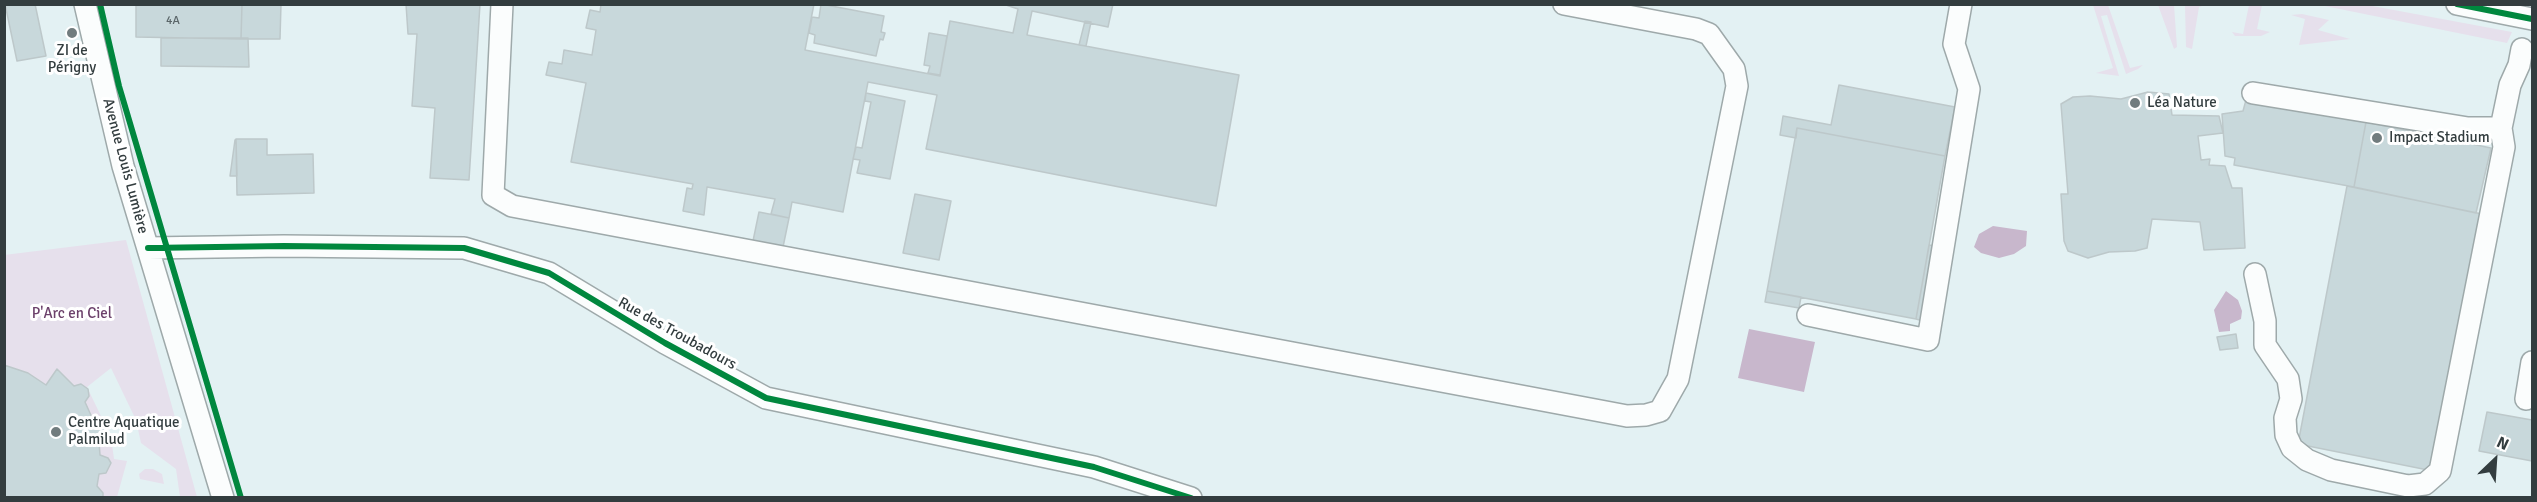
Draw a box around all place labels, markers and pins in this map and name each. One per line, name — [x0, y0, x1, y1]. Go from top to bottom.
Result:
marker: ZI de Périgny — [65, 26, 79, 40]
place label: ZI de Périgny — [48, 42, 96, 77]
place label: Léa Nature — [2147, 94, 2217, 112]
marker: Léa Nature — [2128, 96, 2142, 110]
place label: Impact Stadium — [2389, 129, 2490, 147]
marker: Impact Stadium — [2370, 131, 2384, 145]
place label: Centre Aquatique Palmilud — [68, 414, 180, 449]
marker: Centre Aquatique Palmilud — [49, 425, 63, 439]

